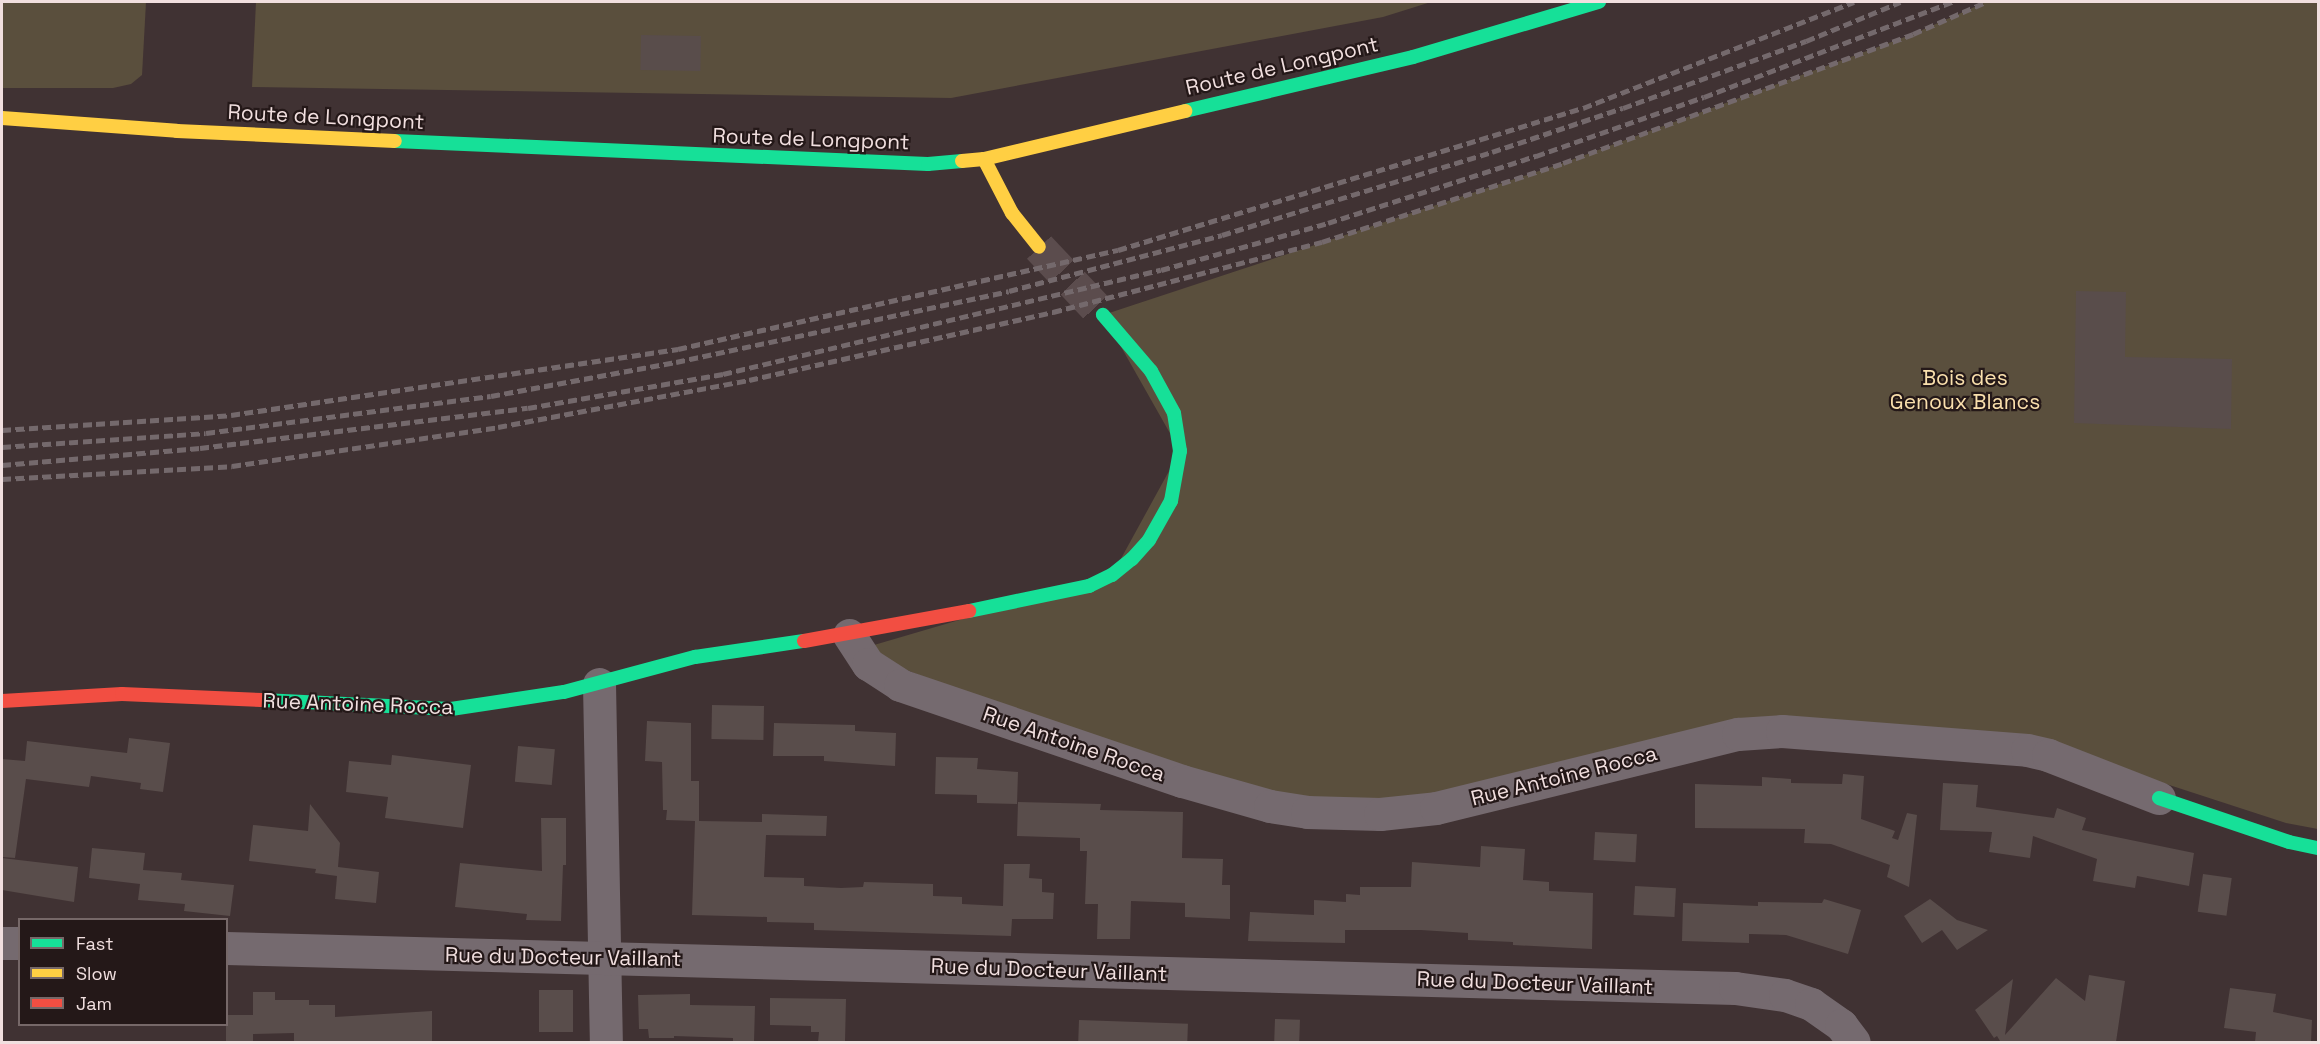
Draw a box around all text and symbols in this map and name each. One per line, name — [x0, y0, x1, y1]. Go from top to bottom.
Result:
street label: Route de Longpont — [1183, 32, 1381, 100]
street label: Route de Longpont — [227, 99, 425, 135]
street label: Route de Longpont — [712, 123, 910, 155]
park label: Bois des Genoux Blancs — [1890, 365, 2040, 415]
street label: Rue Antoine Rocca — [262, 688, 454, 720]
street label: Rue Antoine Rocca — [979, 701, 1169, 787]
street label: Rue Antoine Rocca — [1468, 741, 1660, 811]
legend — [18, 918, 228, 1026]
text: Fast — [76, 932, 113, 955]
street label: Rue du Docteur Vaillant — [444, 942, 682, 972]
street label: Rue du Docteur Vaillant — [930, 953, 1168, 987]
text: Slow — [76, 962, 117, 985]
street label: Rue du Docteur Vaillant — [1416, 966, 1654, 1000]
text: Jam — [76, 992, 112, 1015]

